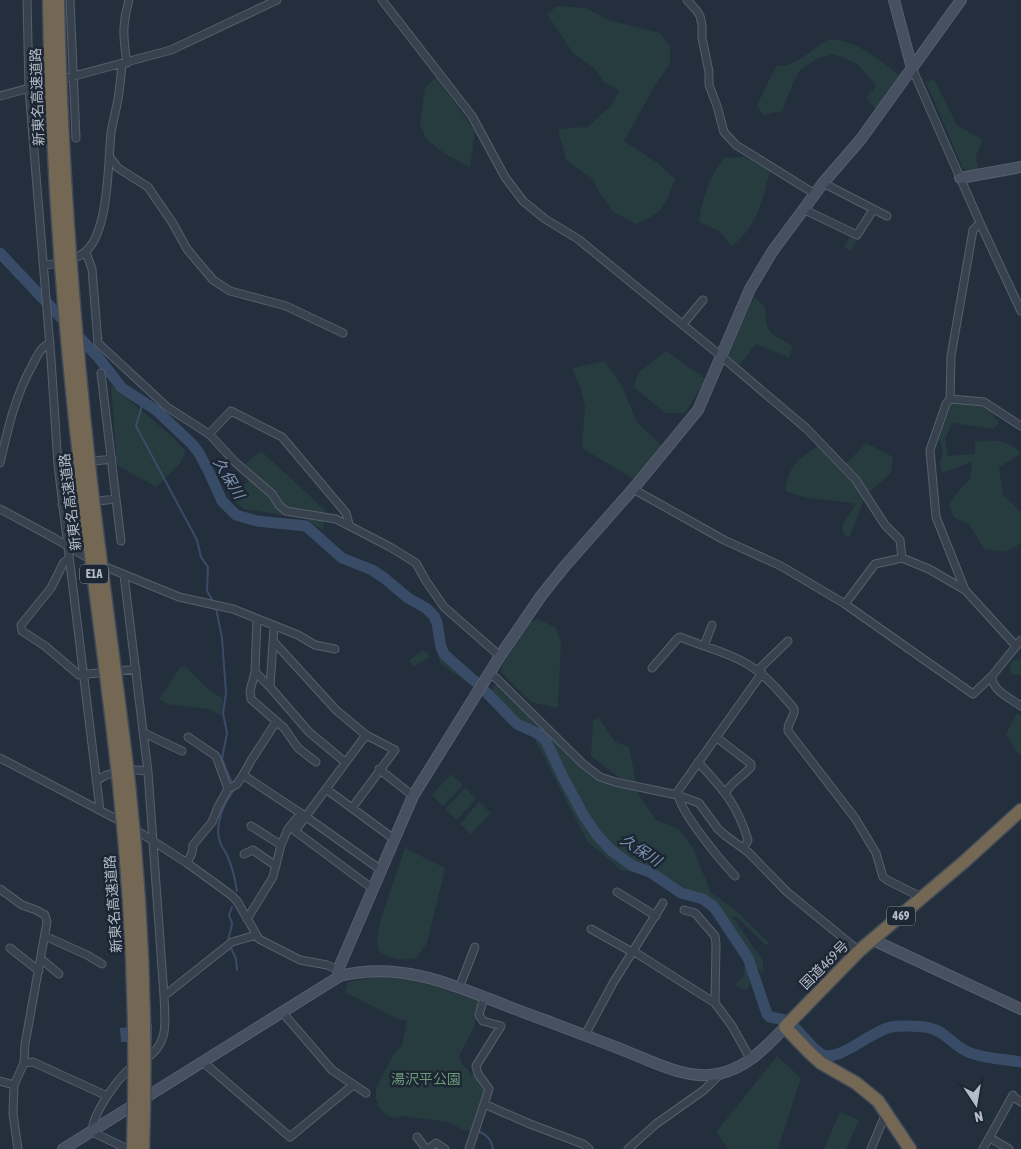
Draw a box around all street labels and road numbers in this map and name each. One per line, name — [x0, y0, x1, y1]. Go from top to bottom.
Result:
street label: 新東名高速道路 — [27, 48, 47, 146]
street label: 新東名高速道路 — [56, 452, 84, 552]
road number: E1A — [80, 564, 108, 584]
street label: 新東名高速道路 — [102, 855, 124, 953]
road number: 469 — [887, 906, 915, 926]
street label: 国道469号 — [797, 938, 851, 992]

